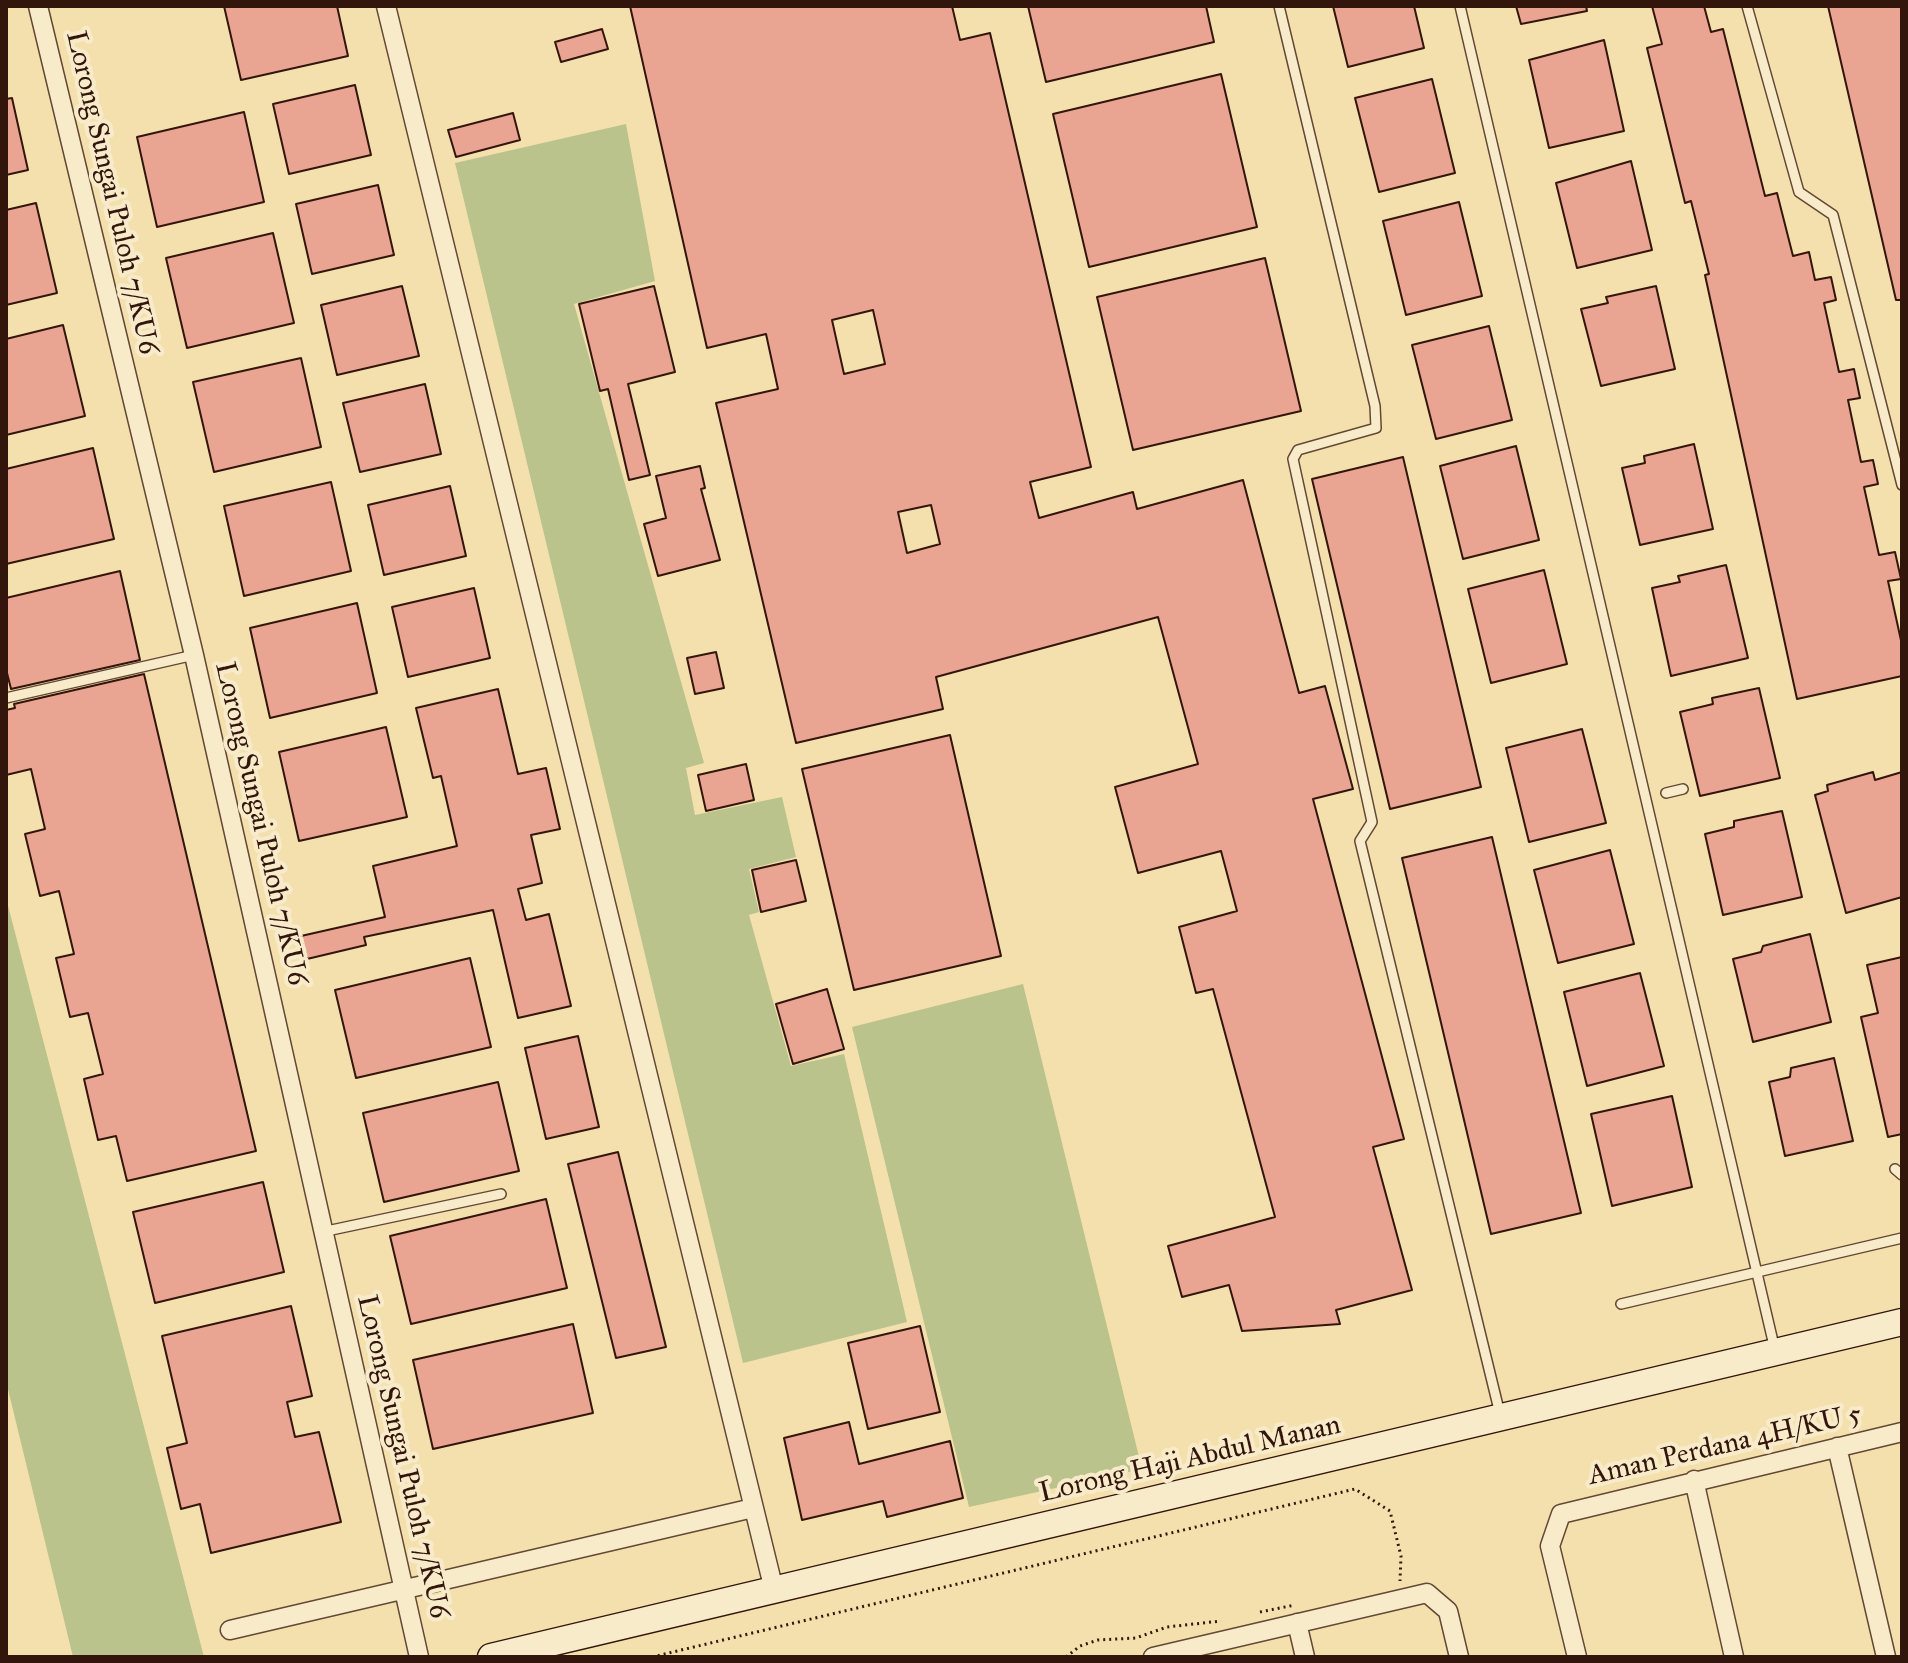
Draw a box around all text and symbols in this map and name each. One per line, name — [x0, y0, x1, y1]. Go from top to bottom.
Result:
street label: Lorong Sungai Puloh 7/KU6 — [57, 28, 165, 358]
street label: Lorong Sungai Puloh 7/KU6 — [206, 659, 314, 989]
street label: Lorong Sungai Puloh 7/KU6 — [348, 1292, 456, 1622]
street label: Aman Perdana 4H/KU 5 — [1585, 1398, 1865, 1494]
street label: Lorong Haji Abdul Manan — [1036, 1409, 1344, 1511]

